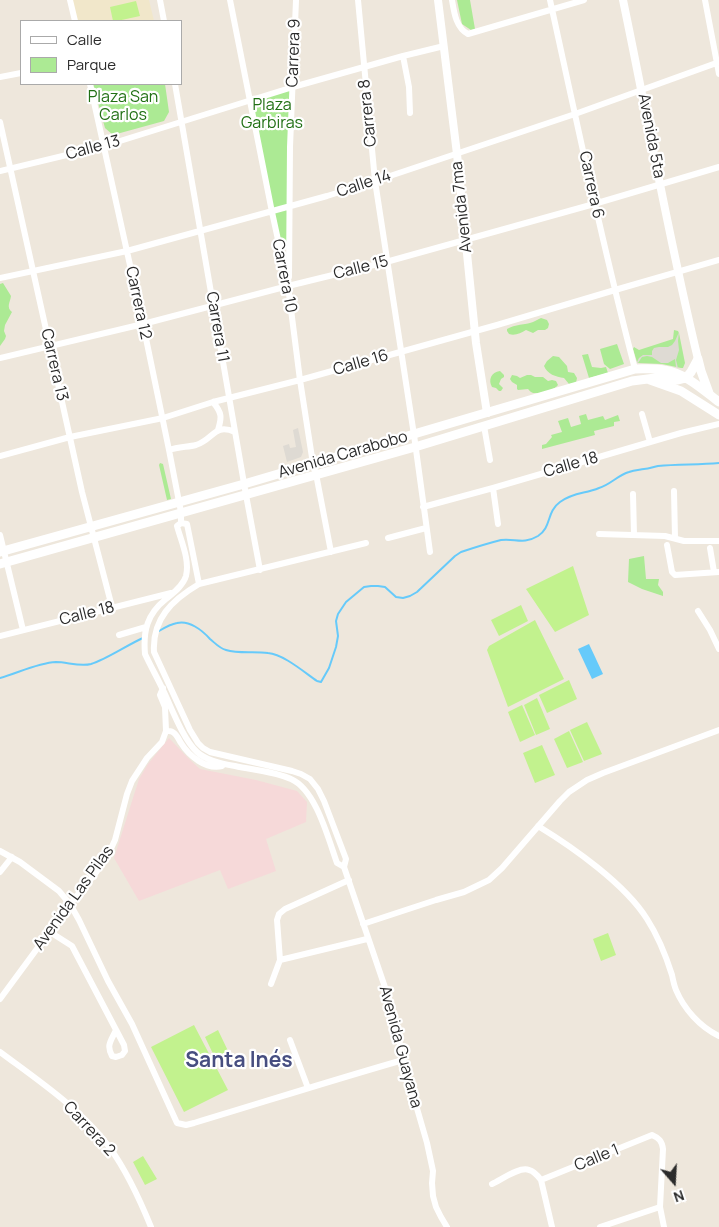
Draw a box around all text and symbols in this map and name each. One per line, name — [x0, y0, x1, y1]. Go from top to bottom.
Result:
street label: Carrera 9 — [283, 18, 305, 88]
legend — [20, 20, 182, 85]
text: Calle — [67, 29, 102, 50]
text: Parque — [67, 54, 116, 75]
street label: Carrera 8 — [355, 78, 381, 148]
park label: Plaza San Carlos — [88, 88, 158, 126]
street label: Avenida 5ta — [633, 92, 669, 180]
park label: Plaza Garbiras — [241, 96, 303, 134]
street label: Calle 13 — [64, 132, 122, 164]
street label: Carrera 6 — [574, 149, 608, 221]
street label: Avenida 7ma — [448, 160, 476, 254]
street label: Calle 14 — [334, 166, 394, 202]
street label: Carrera 10 — [267, 238, 301, 314]
street label: Calle 15 — [332, 252, 390, 284]
street label: Carrera 12 — [121, 265, 155, 341]
street label: Carrera 11 — [201, 290, 233, 364]
street label: Carrera 13 — [36, 327, 72, 403]
street label: Calle 16 — [331, 346, 391, 380]
street label: Avenida Carabobo — [276, 427, 410, 483]
street label: Calle 18 — [541, 448, 601, 482]
street label: Calle 18 — [58, 598, 116, 630]
street label: Avenida Las Pilas — [30, 842, 118, 954]
street label: Avenida Guayana — [374, 984, 426, 1110]
district label: Santa Inés — [185, 1048, 293, 1074]
street label: Carrera 2 — [59, 1098, 119, 1160]
street label: Calle 1 — [572, 1140, 622, 1176]
north arrow — [649, 1157, 699, 1207]
text: N — [671, 1186, 687, 1207]

